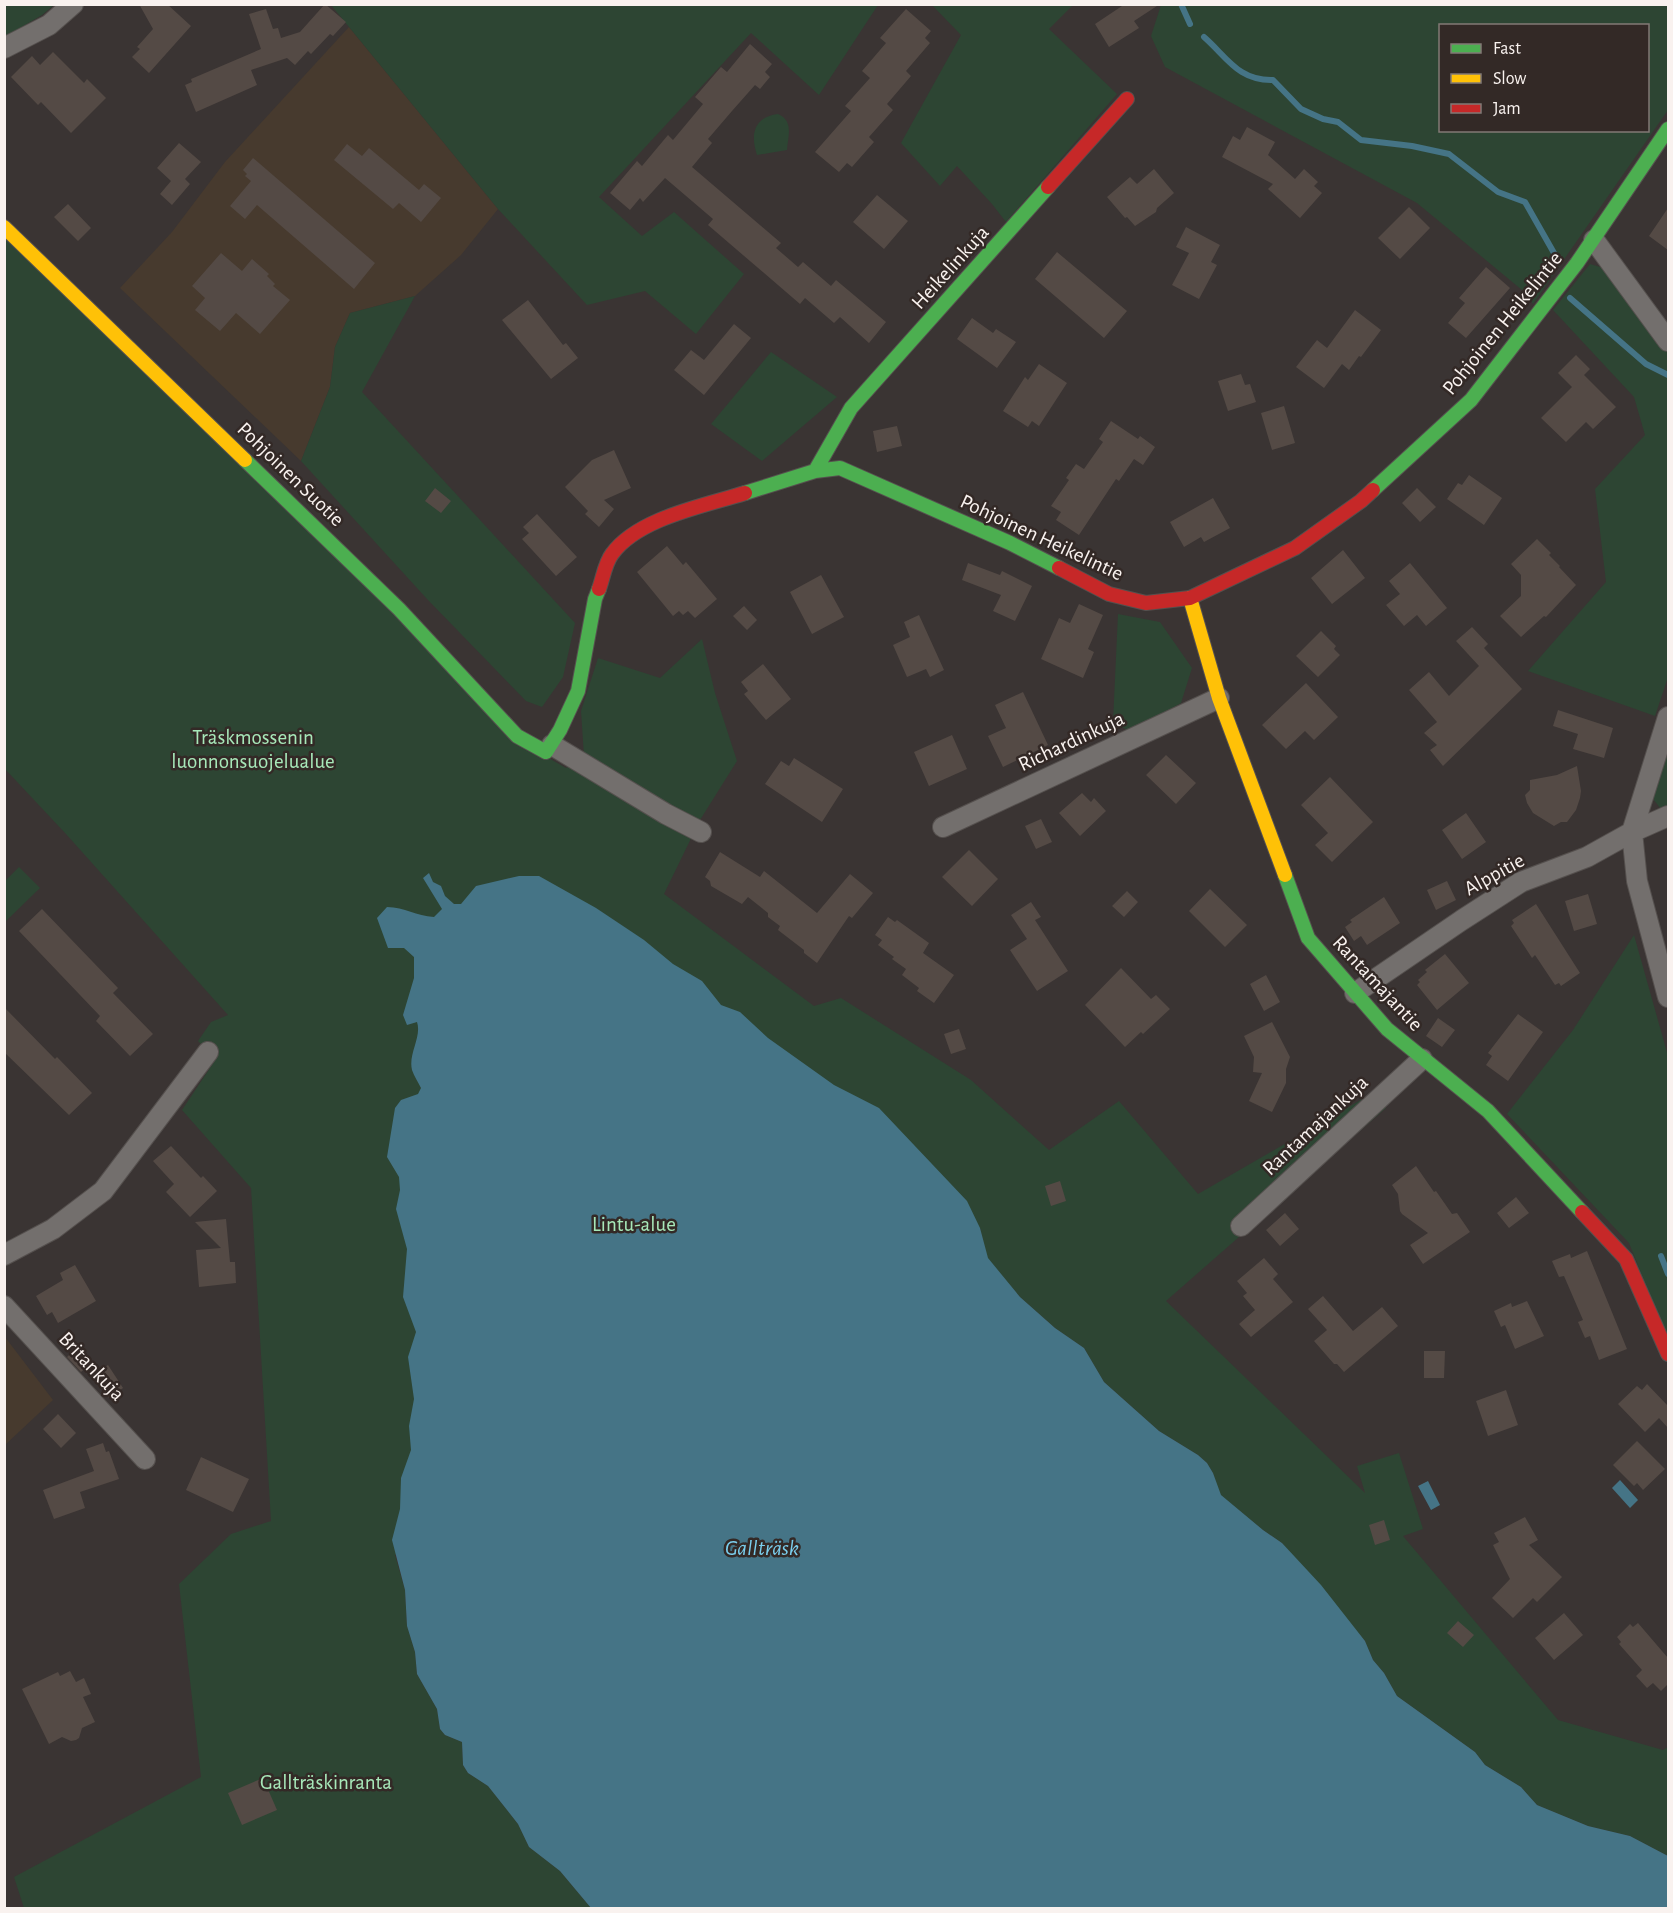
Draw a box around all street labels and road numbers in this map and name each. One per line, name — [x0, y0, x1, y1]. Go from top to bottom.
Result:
street label: Heikelinkuja — [908, 221, 993, 313]
street label: Pohjoinen Heikelintie — [1438, 248, 1566, 399]
street label: Pohjoinen Suotie — [233, 418, 348, 530]
street label: Pohjoinen Heikelintie — [957, 490, 1127, 584]
street label: Richardinkuja — [1015, 708, 1128, 775]
street label: Alppitie — [1461, 849, 1528, 899]
street label: Rantamajantie — [1328, 932, 1427, 1035]
street label: Rantamajankuja — [1259, 1071, 1372, 1179]
street label: Britankuja — [55, 1328, 129, 1405]

